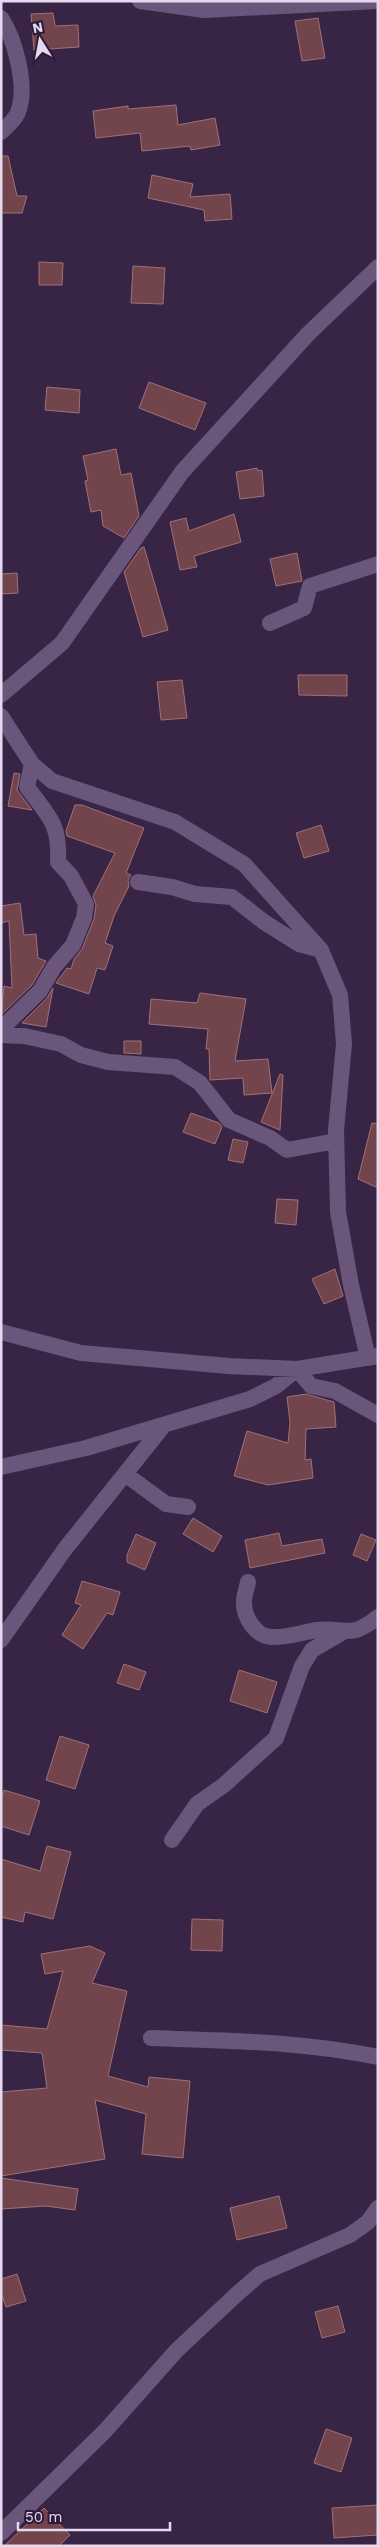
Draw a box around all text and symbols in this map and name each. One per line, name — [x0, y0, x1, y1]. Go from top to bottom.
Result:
north arrow — [15, 15, 65, 65]
text: N — [31, 18, 44, 36]
scale bar — [18, 2500, 170, 2532]
text: 50 m — [25, 2508, 62, 2526]

